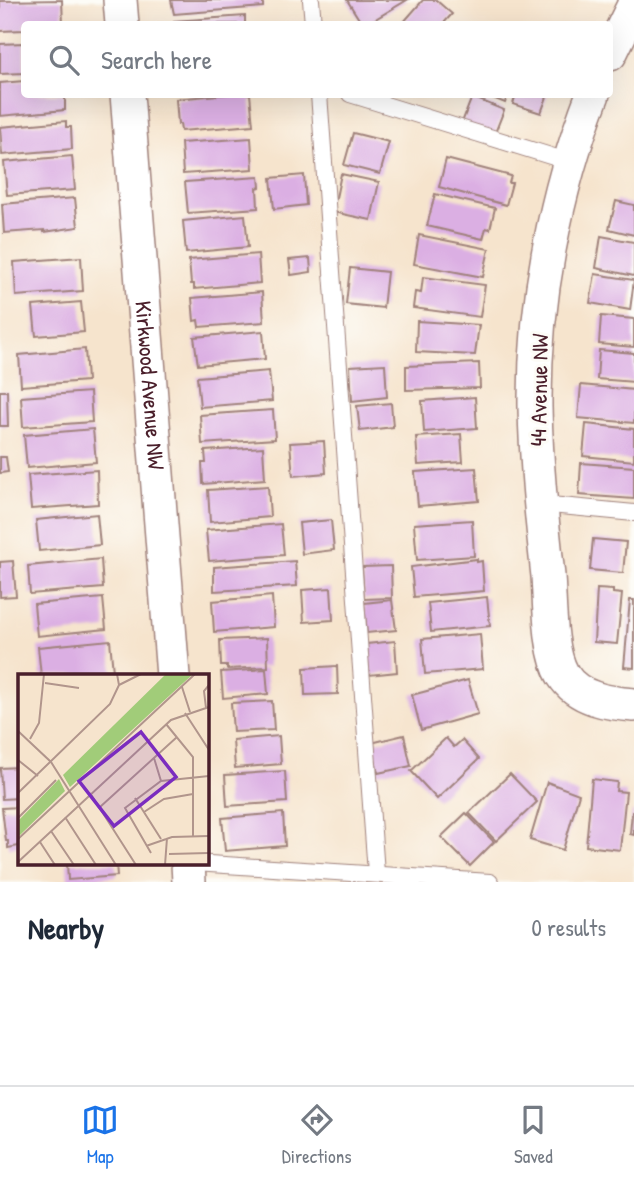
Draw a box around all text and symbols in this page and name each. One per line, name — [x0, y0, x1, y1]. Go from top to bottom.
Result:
search box — [21, 21, 613, 98]
icon: search — [45, 41, 83, 79]
text: Search here — [101, 42, 212, 77]
street label: Kirkwood Avenue NW — [128, 300, 173, 471]
street label: 44 Avenue NW — [522, 333, 555, 447]
inset map — [18, 674, 208, 864]
text: Nearby — [28, 908, 104, 948]
text: 0 results — [531, 912, 606, 943]
tab: Map — [81, 1101, 119, 1169]
tab: Directions — [282, 1101, 352, 1169]
tab: Saved — [514, 1101, 553, 1169]

